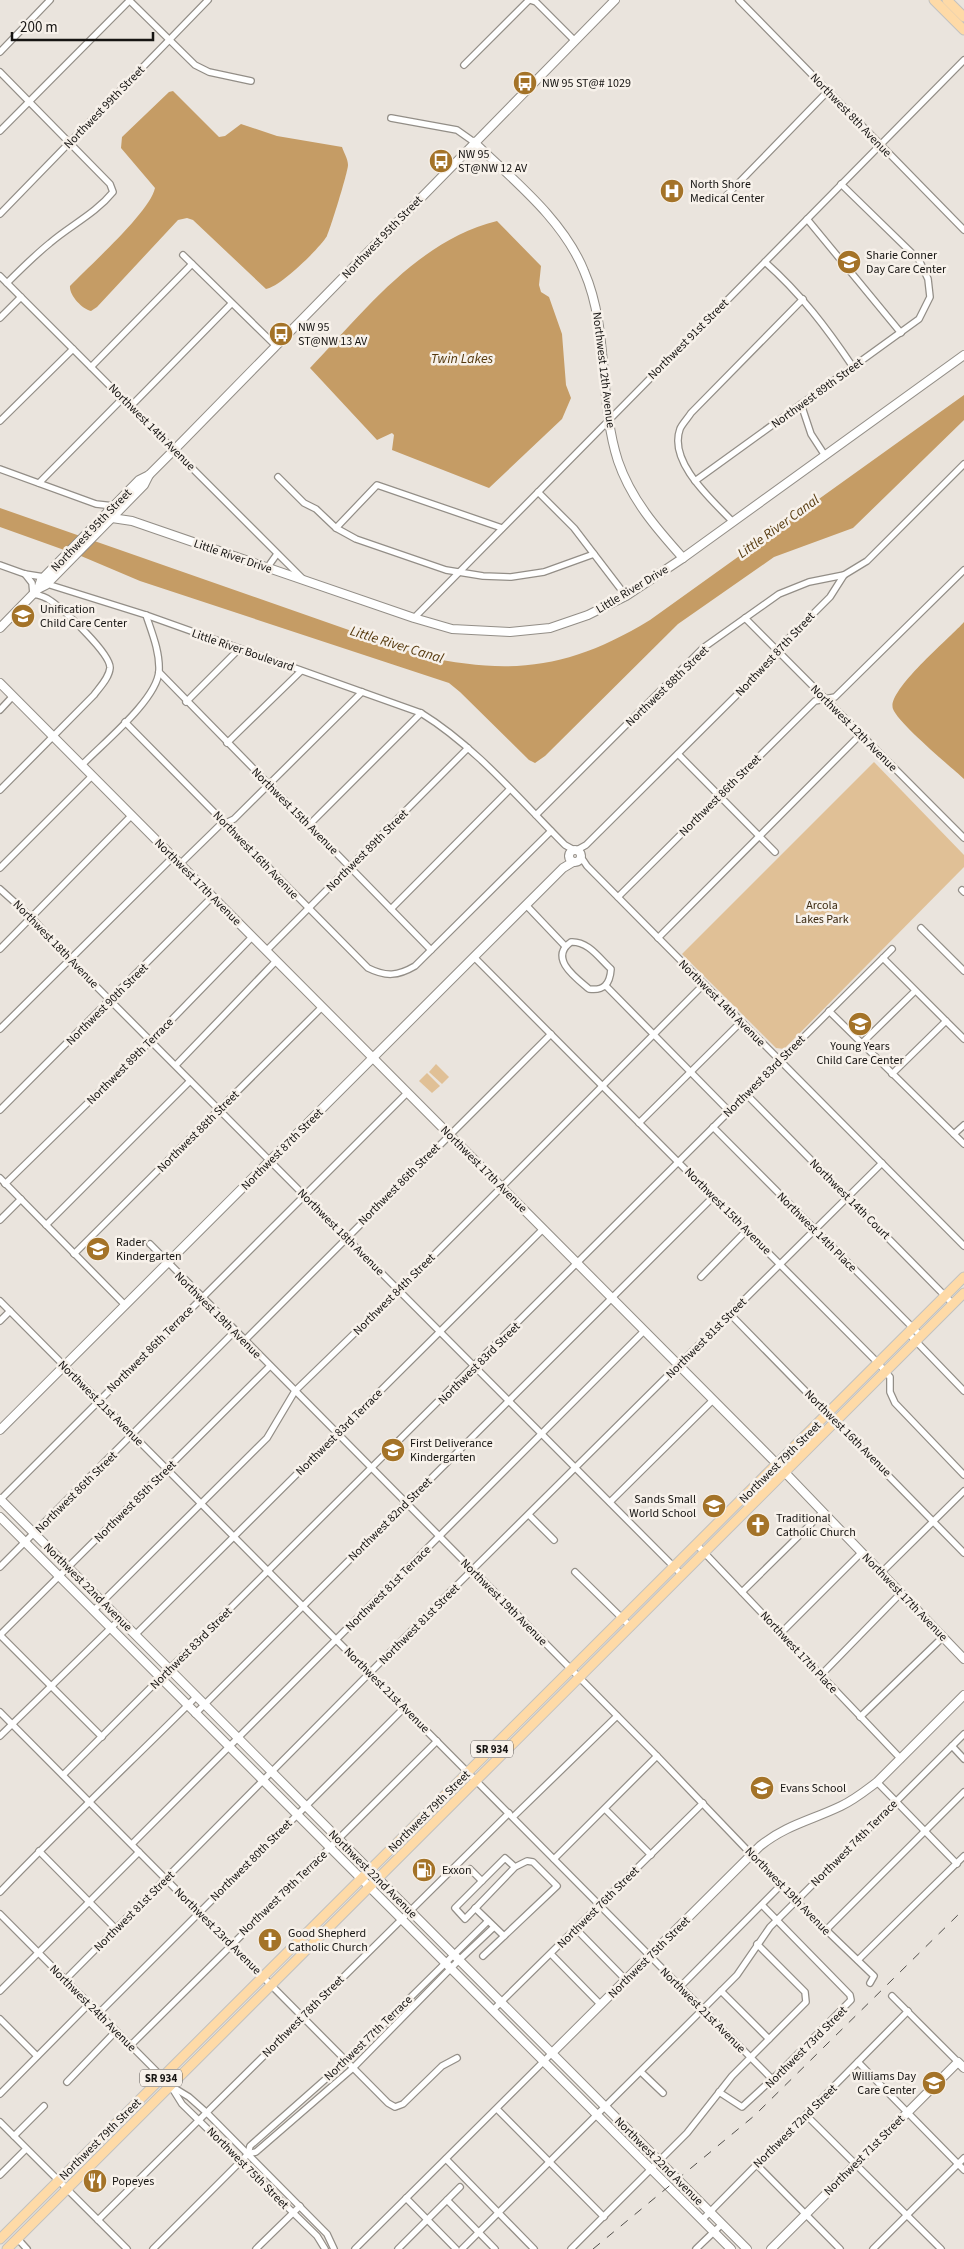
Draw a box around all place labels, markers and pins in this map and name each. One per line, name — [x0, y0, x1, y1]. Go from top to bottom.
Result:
bus stop icon: NW 95 ST@# 1029 — [512, 70, 538, 96]
place label: NW 95 ST@# 1029 — [542, 75, 631, 92]
place label: NW 95 ST@NW 12 AV — [458, 146, 528, 177]
bus stop icon: NW 95 ST@NW 12 AV — [428, 148, 454, 174]
place label: North Shore Medical Center — [690, 176, 765, 207]
hospital icon: North Shore Medical Center — [659, 178, 685, 204]
place label: Sharie Conner Day Care Center — [866, 247, 947, 278]
school or university icon: Sharie Conner Day Care Center — [836, 249, 862, 275]
place label: NW 95 ST@NW 13 AV — [298, 319, 368, 350]
bus stop icon: NW 95 ST@NW 13 AV — [268, 321, 294, 347]
place label: Unification Child Care Center — [40, 601, 128, 632]
school or university icon: Unification Child Care Center — [10, 603, 36, 629]
school or university icon: Young Years Child Care Center — [847, 1011, 873, 1037]
place label: Young Years Child Care Center — [816, 1038, 904, 1069]
place label: Rader Kindergarten — [116, 1234, 182, 1265]
school or university icon: Rader Kindergarten — [85, 1236, 111, 1262]
place label: First Deliverance Kindergarten — [410, 1435, 493, 1466]
school or university icon: First Deliverance Kindergarten — [380, 1437, 406, 1463]
place label: Sands Small World School — [629, 1491, 696, 1522]
school or university icon: Sands Small World School — [701, 1493, 727, 1519]
place label: Traditional Catholic Church — [776, 1510, 856, 1541]
church icon: Traditional Catholic Church — [745, 1512, 771, 1538]
school or university icon: Evans School — [749, 1775, 775, 1801]
place label: Evans School — [780, 1780, 846, 1797]
fuel station icon: Exxon — [411, 1857, 437, 1883]
place label: Exxon — [442, 1862, 472, 1879]
place label: Good Shepherd Catholic Church — [288, 1925, 368, 1956]
church icon: Good Shepherd Catholic Church — [257, 1927, 283, 1953]
place label: Williams Day Care Center — [852, 2068, 917, 2099]
school or university icon: Williams Day Care Center — [921, 2070, 947, 2096]
restaurant icon: Popeyes — [82, 2168, 108, 2194]
place label: Popeyes — [112, 2173, 154, 2190]

